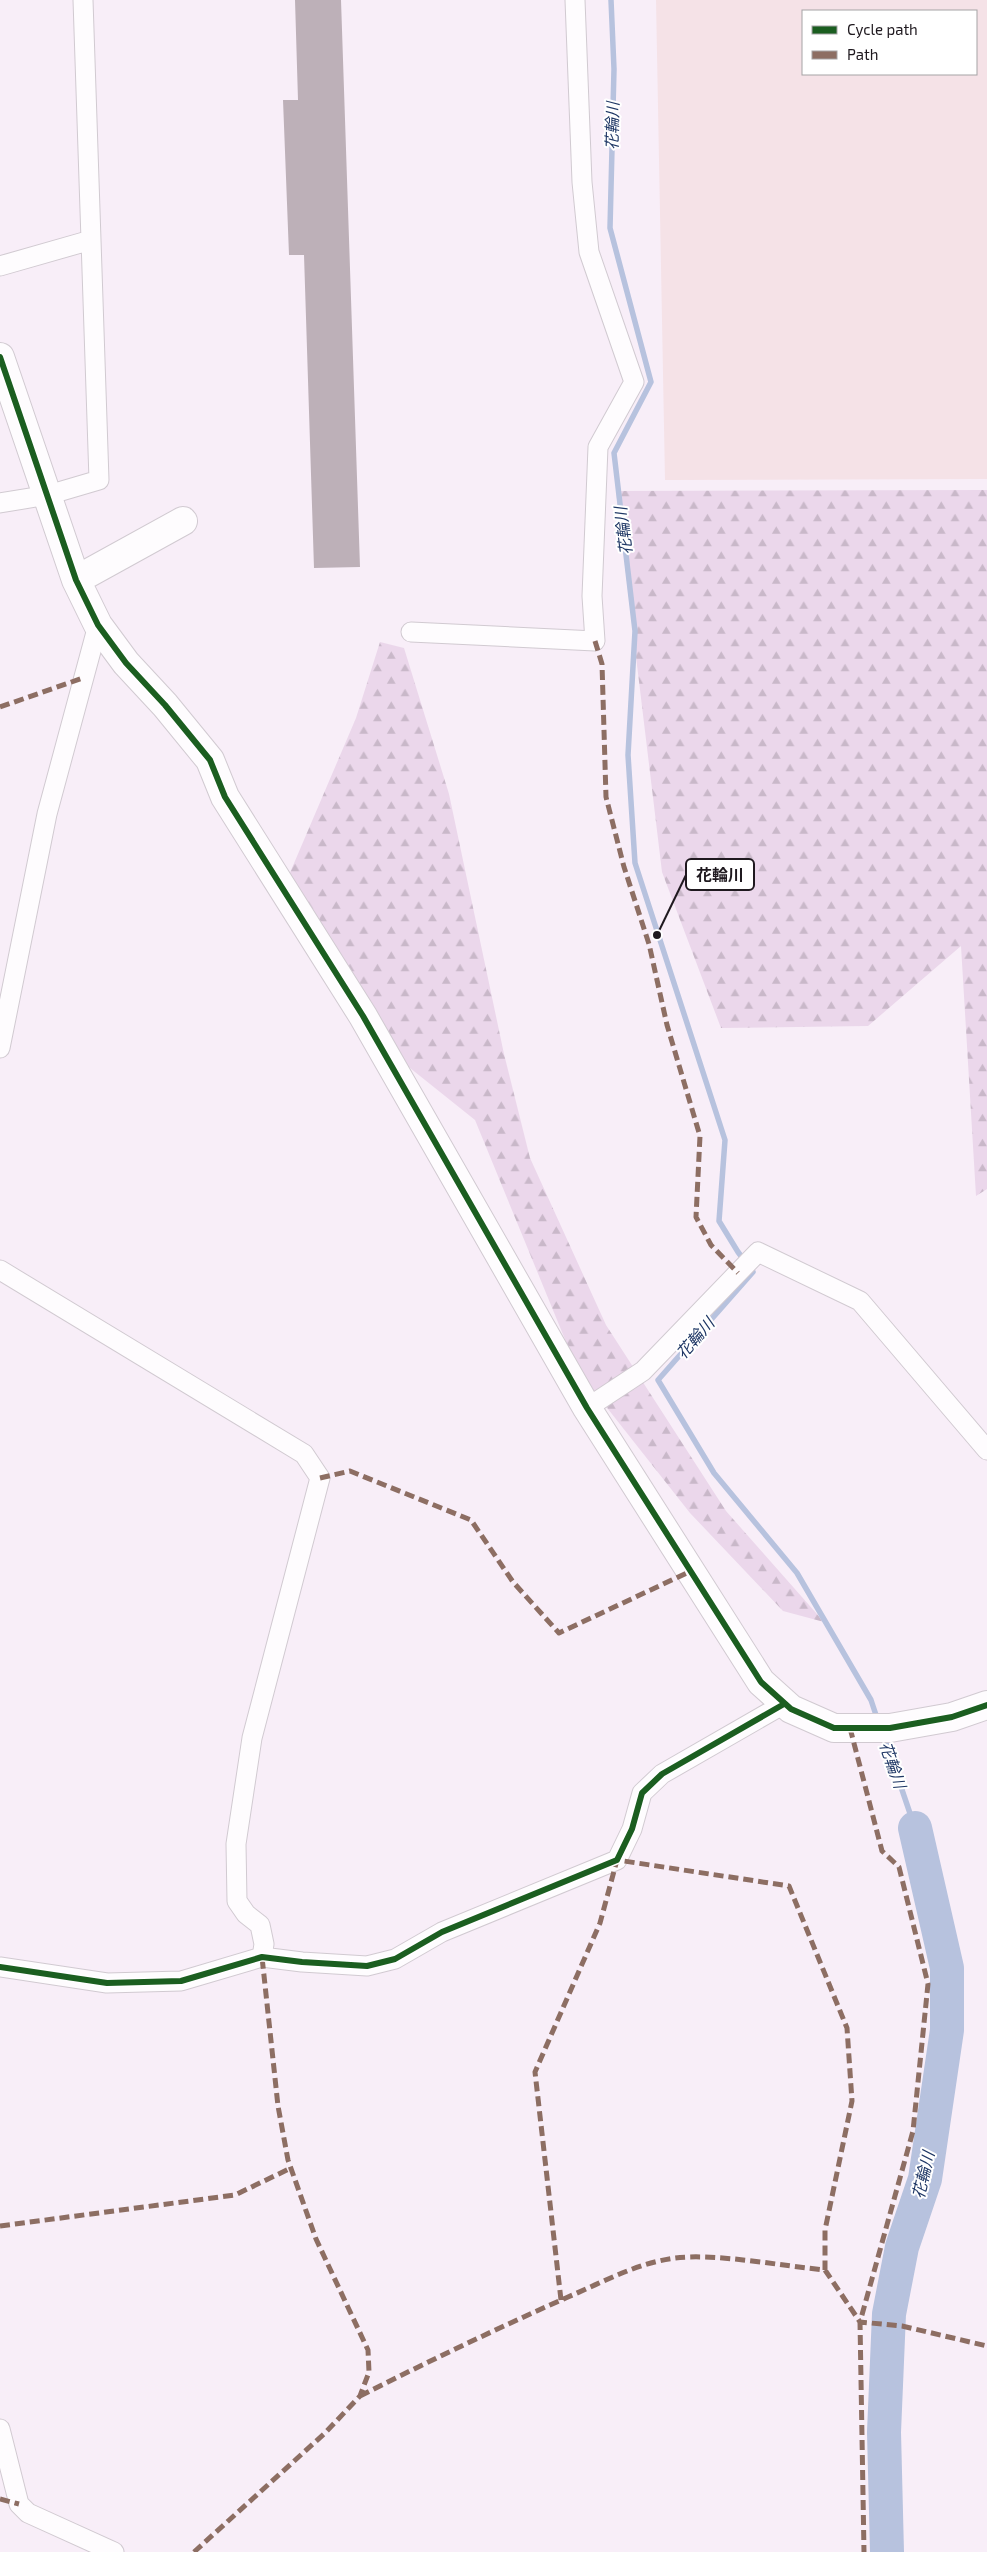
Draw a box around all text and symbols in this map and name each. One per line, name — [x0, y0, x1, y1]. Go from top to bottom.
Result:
legend — [802, 10, 977, 75]
text: Cycle path — [847, 20, 918, 38]
text: Path — [847, 45, 878, 63]
water label: 花輪川 — [602, 100, 621, 150]
water label: 花輪川 — [610, 504, 635, 556]
callout: 花輪川 — [686, 859, 754, 890]
text: 花輪川 — [696, 865, 744, 884]
water label: 花輪川 — [672, 1312, 719, 1362]
water label: 花輪川 — [877, 1739, 911, 1793]
water label: 花輪川 — [908, 2147, 938, 2200]

